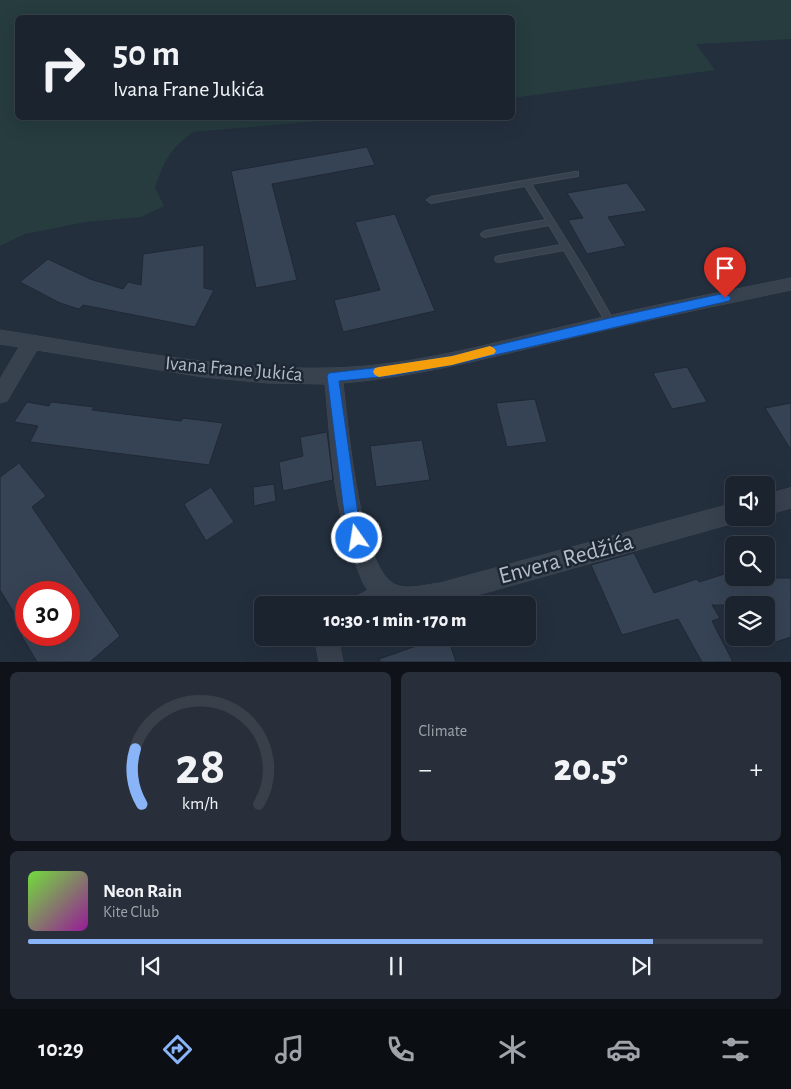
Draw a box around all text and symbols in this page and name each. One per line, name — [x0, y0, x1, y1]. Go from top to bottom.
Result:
icon: right — [30, 35, 95, 100]
text: 50 m — [113, 37, 180, 72]
text: Ivana Frane Jukića — [113, 78, 265, 100]
pin — [704, 247, 746, 298]
icon: arrive — [711, 254, 739, 282]
street label: Ivana Frane Jukića — [165, 353, 303, 385]
map controls — [725, 476, 775, 646]
button: sound — [725, 476, 775, 526]
position arrow — [330, 511, 382, 563]
street label: Envera Redžića — [496, 529, 636, 589]
button: search — [725, 536, 775, 586]
speed limit sign: 30 — [15, 581, 80, 646]
button: layers — [725, 596, 775, 646]
text: 10:30 · 1 min · 170 m — [324, 611, 466, 630]
text: Climate — [419, 723, 467, 739]
text: 28 — [175, 741, 225, 793]
text: 20.5° — [554, 750, 628, 788]
text: − — [419, 756, 432, 784]
text: + — [750, 756, 763, 784]
text: km/h — [182, 795, 219, 813]
text: Neon Rain — [103, 882, 182, 901]
text: Kite Club — [103, 904, 159, 920]
icon: previous — [137, 952, 165, 980]
icon: pause — [382, 952, 410, 980]
icon: next — [627, 952, 655, 980]
icon: directions — [160, 1032, 195, 1067]
icon: music — [272, 1032, 307, 1067]
icon: phone — [383, 1032, 418, 1067]
icon: climate — [495, 1032, 530, 1067]
icon: car — [606, 1032, 641, 1067]
icon: filters — [718, 1032, 753, 1067]
text: 10:29 — [38, 1038, 84, 1060]

